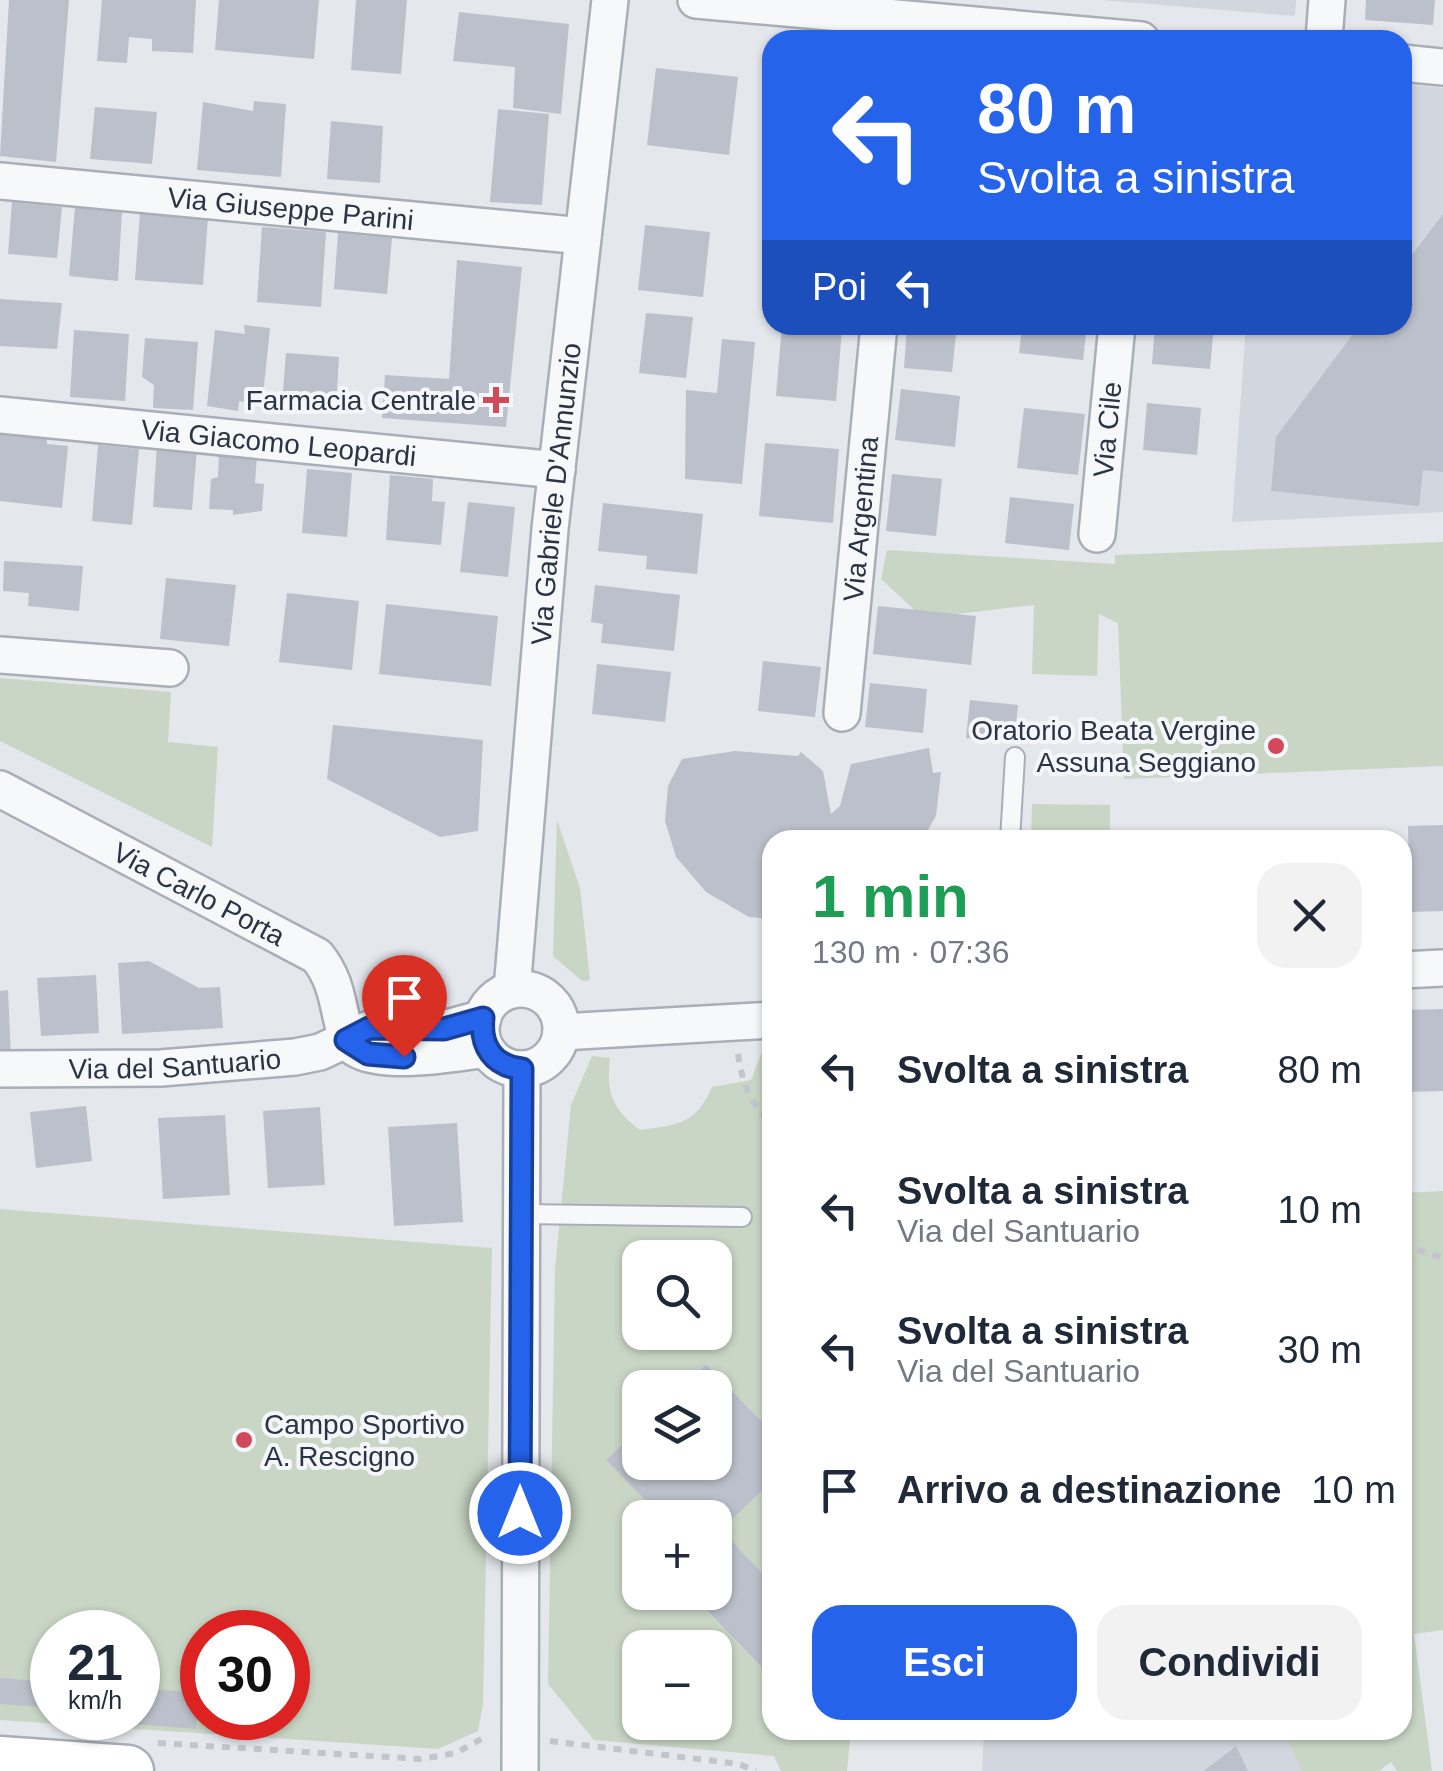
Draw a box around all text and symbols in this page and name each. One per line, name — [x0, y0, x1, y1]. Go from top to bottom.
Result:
icon: left — [812, 70, 942, 200]
text: 80 m — [977, 70, 1137, 148]
text: Svolta a sinistra — [977, 152, 1295, 203]
street label: Via Giuseppe Parini — [166, 181, 415, 235]
icon: left — [887, 260, 942, 315]
text: Poi — [812, 266, 867, 308]
street label: Via Gabriele D'Annunzio — [525, 341, 587, 646]
street label: Via Cile — [1087, 380, 1127, 479]
place label: Farmacia Centrale — [246, 385, 476, 416]
marker: Farmacia Centrale — [485, 389, 507, 411]
street label: Via Giacomo Leopardi — [139, 413, 418, 472]
street label: Via Argentina — [837, 434, 884, 603]
place label: Oratorio Beata Vergine Assuna Seggiano — [971, 715, 1256, 778]
marker: Oratorio Beata Vergine Assuna Seggiano — [1265, 735, 1287, 757]
street label: Via Carlo Porta — [108, 836, 290, 952]
text: 1 min — [812, 863, 969, 930]
button: close — [1257, 863, 1362, 968]
text: 130 m · 07:36 — [812, 934, 1009, 970]
pin — [362, 955, 447, 1058]
icon: arrive — [377, 970, 432, 1025]
street label: Via del Santuario — [68, 1043, 282, 1084]
icon: left — [812, 1043, 867, 1098]
text: Svolta a sinistra — [897, 1049, 1188, 1091]
text: 80 m — [1278, 1049, 1362, 1091]
text: Svolta a sinistra — [897, 1170, 1188, 1212]
icon: left — [812, 1183, 867, 1238]
text: 10 m — [1278, 1189, 1362, 1231]
text: Via del Santuario — [897, 1213, 1140, 1249]
map controls — [622, 1240, 732, 1740]
button: search — [622, 1240, 732, 1350]
text: Svolta a sinistra — [897, 1310, 1188, 1352]
icon: left — [812, 1323, 867, 1378]
text: 30 m — [1278, 1329, 1362, 1371]
text: Via del Santuario — [897, 1353, 1140, 1389]
button: layers — [622, 1370, 732, 1480]
place label: Campo Sportivo A. Rescigno — [264, 1409, 465, 1472]
marker: Campo Sportivo A. Rescigno — [233, 1429, 255, 1451]
position arrow — [468, 1461, 572, 1565]
icon: arrive — [812, 1463, 867, 1518]
text: Arrivo a destinazione — [897, 1469, 1281, 1511]
text: 10 m — [1311, 1469, 1396, 1511]
button: + — [622, 1500, 732, 1610]
button: Esci — [812, 1605, 1077, 1720]
button: Condividi — [1097, 1605, 1362, 1720]
speed limit sign: 30 — [180, 1610, 310, 1740]
button: − — [622, 1630, 732, 1740]
text: 21 — [67, 1635, 123, 1691]
text: km/h — [68, 1686, 122, 1714]

